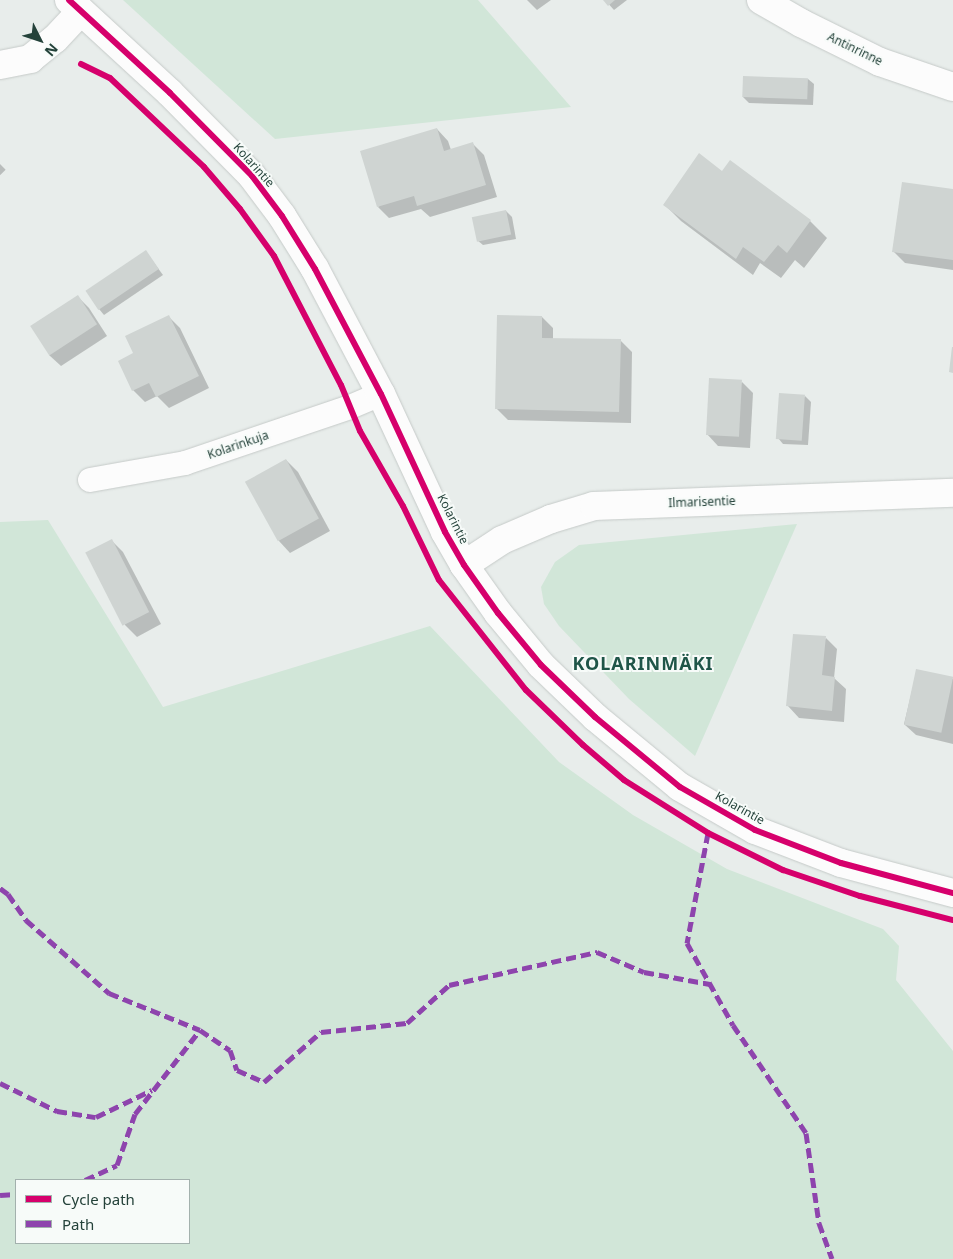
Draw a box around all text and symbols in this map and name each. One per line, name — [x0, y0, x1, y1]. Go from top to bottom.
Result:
north arrow — [15, 15, 65, 65]
street label: Antinrinne — [825, 29, 885, 69]
text: N — [41, 40, 63, 61]
street label: Kolarintie — [231, 140, 277, 190]
street label: Kolarinkuja — [206, 428, 270, 462]
street label: Kolarintie — [434, 492, 472, 546]
street label: Ilmarisentie — [668, 494, 736, 510]
district label: KOLARINMÄKI — [571, 652, 715, 674]
street label: Kolarintie — [713, 789, 767, 827]
legend — [15, 1179, 190, 1244]
text: Cycle path — [62, 1189, 135, 1209]
text: Path — [62, 1214, 94, 1234]

